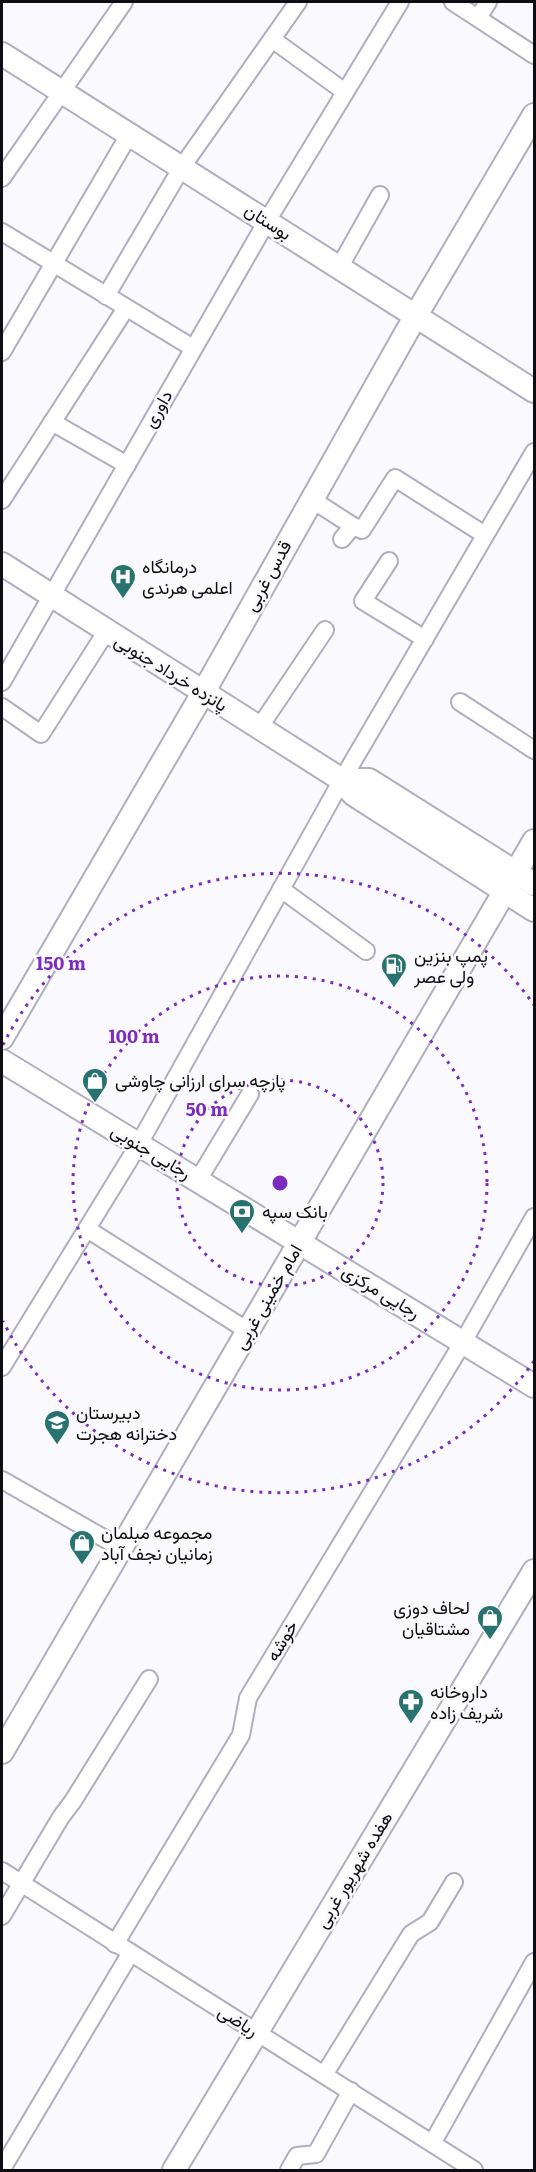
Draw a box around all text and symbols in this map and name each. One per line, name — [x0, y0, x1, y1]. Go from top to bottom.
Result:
street label: بوستان — [240, 195, 298, 246]
street label: داوری — [135, 384, 178, 432]
street label: قدس غربی — [236, 535, 297, 616]
place label: درمانگاه اعلمی هرندی — [142, 552, 233, 600]
hospital icon: درمانگاه اعلمی هرندی — [108, 562, 138, 600]
street label: پانزده خرداد جنوبی — [110, 626, 234, 717]
place label: پمپ بنزین ولی عصر — [413, 941, 488, 989]
text: 150 m — [36, 949, 86, 976]
fuel station icon: پمپ بنزین ولی عصر — [379, 951, 409, 989]
text: 100 m — [108, 1022, 160, 1049]
shop icon: پارچه سرای ارزانی چاوشی — [80, 1066, 110, 1104]
place label: پارچه سرای ارزانی چاوشی — [115, 1066, 286, 1093]
text: 50 m — [186, 1095, 228, 1122]
street label: رجایی جنوبی — [106, 1116, 197, 1185]
centre of rings — [270, 1173, 290, 1193]
bank icon: بانک سپه — [227, 1197, 257, 1235]
place label: بانک سپه — [262, 1197, 328, 1224]
street label: امام خمینی غربی — [226, 1239, 308, 1354]
street label: رجایی مرکزی — [337, 1257, 426, 1325]
place label: دبیرستان دخترانه هجرت — [76, 1398, 177, 1446]
school or university icon: دبیرستان دخترانه هجرت — [42, 1408, 72, 1446]
place label: مجموعه مبلمان زمانیان نجف آباد — [101, 1518, 213, 1566]
shop icon: مجموعه مبلمان زمانیان نجف آباد — [67, 1528, 97, 1566]
place label: لحاف دوزی مشتاقیان — [393, 1593, 470, 1641]
shop icon: لحاف دوزی مشتاقیان — [475, 1603, 505, 1641]
street label: خوشه — [258, 1615, 304, 1666]
place label: داروخانه شریف زاده — [430, 1677, 503, 1725]
pharmacy icon: داروخانه شریف زاده — [396, 1687, 426, 1725]
street label: هفده شهریور غربی — [307, 1806, 398, 1933]
street label: ریاضی — [213, 1997, 264, 2043]

